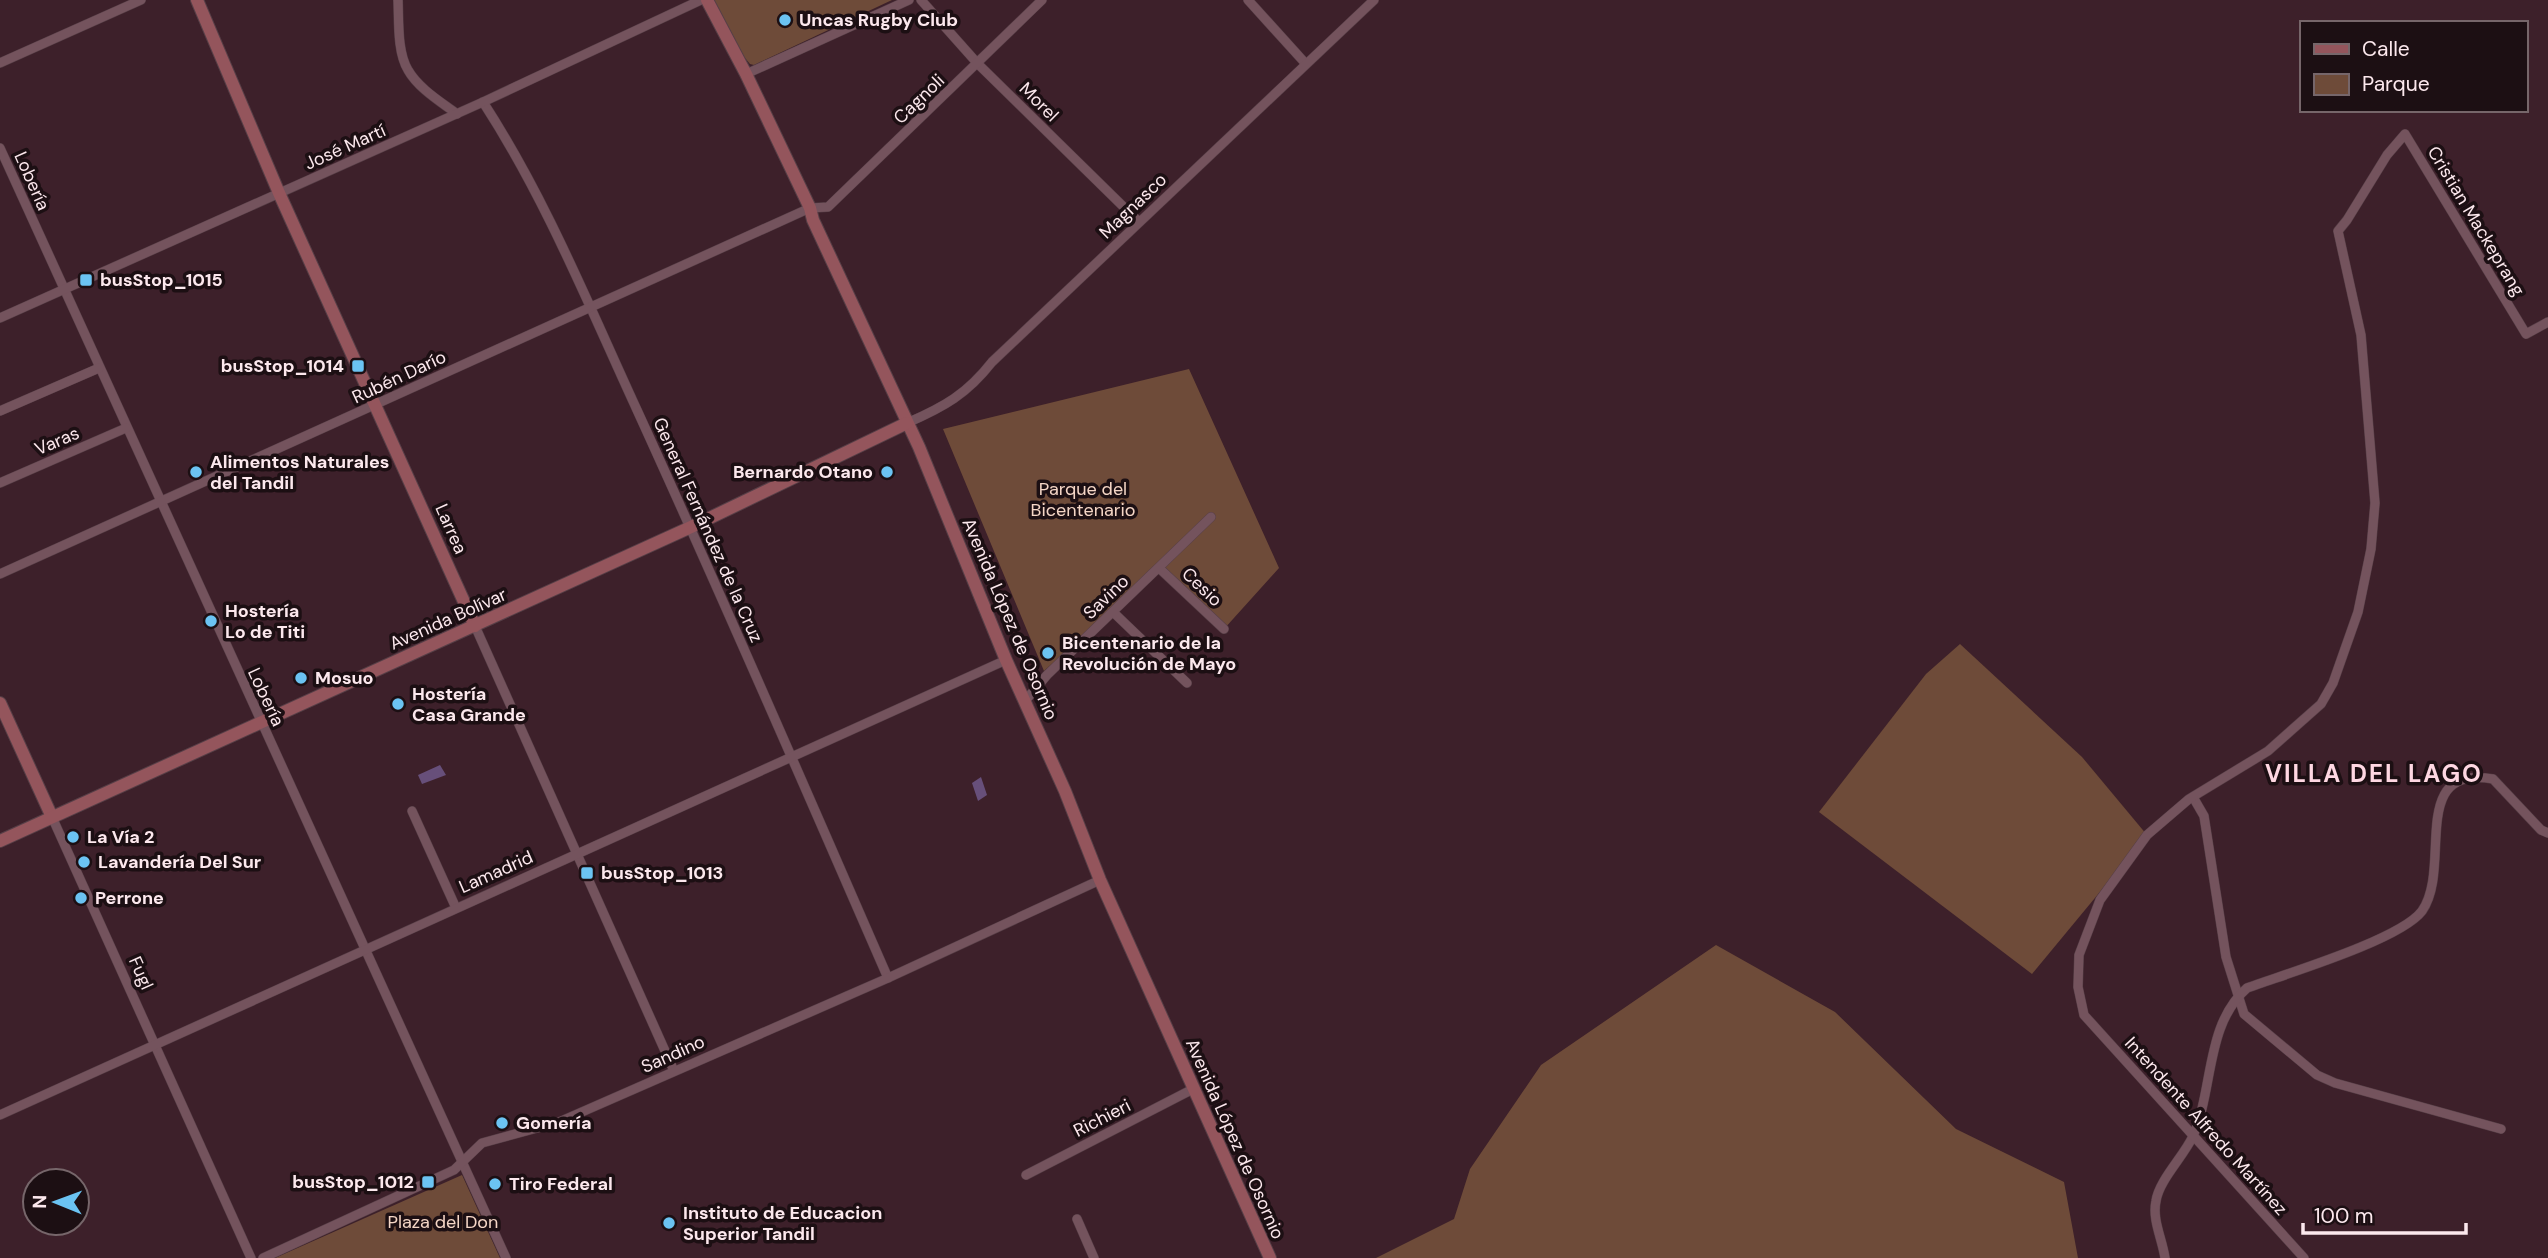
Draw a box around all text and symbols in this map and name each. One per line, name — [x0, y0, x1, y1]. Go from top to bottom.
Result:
place label: Uncas Rugby Club — [799, 8, 958, 32]
marker: Uncas Rugby Club — [777, 12, 793, 28]
legend — [2300, 21, 2527, 112]
text: Calle — [2362, 35, 2410, 63]
street label: Cagnoli — [888, 69, 950, 129]
text: Parque — [2362, 70, 2430, 98]
street label: Morel — [1014, 77, 1064, 127]
street label: José Martí — [301, 118, 389, 176]
street label: Cristian Mackeprang — [2422, 142, 2530, 300]
street label: Lobería — [8, 148, 56, 214]
street label: Magnasco — [1094, 168, 1172, 244]
place label: busStop_1015 — [100, 268, 223, 292]
marker: busStop_1015 — [78, 272, 94, 288]
street label: Rubén Darío — [348, 345, 450, 409]
place label: busStop_1014 — [221, 354, 344, 378]
marker: busStop_1014 — [350, 358, 366, 374]
street label: General Fernández de la Cruz — [647, 414, 769, 646]
street label: Varas — [31, 421, 83, 461]
place label: Alimentos Naturales del Tandil — [210, 450, 389, 495]
place label: Bernardo Otano — [733, 460, 873, 484]
marker: Alimentos Naturales del Tandil — [188, 464, 204, 480]
marker: Bernardo Otano — [879, 464, 895, 480]
park label: Parque del Bicentenario — [1031, 477, 1135, 522]
street label: Larrea — [429, 500, 473, 558]
street label: Avenida López de Osornio — [957, 514, 1063, 724]
street label: Cesio — [1177, 562, 1227, 612]
street label: Savino — [1078, 569, 1134, 625]
street label: Avenida Bolívar — [386, 582, 511, 656]
place label: Hostería Lo de Titi — [225, 599, 305, 644]
marker: Hostería Lo de Titi — [203, 613, 219, 629]
place label: Bicentenario de la Revolución de Mayo — [1062, 631, 1236, 676]
marker: Bicentenario de la Revolución de Mayo — [1040, 645, 1056, 661]
street label: Lobería — [242, 664, 290, 730]
place label: Mosuo — [315, 666, 374, 690]
marker: Mosuo — [293, 670, 309, 686]
place label: Hostería Casa Grande — [412, 682, 526, 727]
marker: Hostería Casa Grande — [390, 696, 406, 712]
district label: VILLA DEL LAGO — [2265, 758, 2483, 789]
place label: La Vía 2 — [87, 825, 155, 849]
marker: La Vía 2 — [65, 829, 81, 845]
street label: Lamadrid — [455, 845, 537, 899]
place label: Lavandería Del Sur — [98, 850, 261, 874]
marker: Lavandería Del Sur — [76, 854, 92, 870]
place label: busStop_1013 — [601, 861, 723, 885]
marker: busStop_1013 — [579, 865, 595, 881]
place label: Perrone — [95, 886, 164, 910]
marker: Perrone — [73, 890, 89, 906]
street label: Fugl — [123, 953, 159, 993]
street label: Sandino — [637, 1029, 709, 1079]
street label: Intendente Alfredo Martínez — [2119, 1032, 2293, 1220]
street label: Avenida López de Osornio — [1180, 1035, 1290, 1243]
street label: Richieri — [1069, 1093, 1135, 1143]
place label: Gomería — [516, 1111, 591, 1135]
marker: Gomería — [494, 1115, 510, 1131]
north arrow — [21, 1167, 91, 1237]
place label: busStop_1012 — [292, 1170, 414, 1194]
place label: Tiro Federal — [509, 1172, 613, 1196]
marker: busStop_1012 — [420, 1174, 436, 1190]
marker: Tiro Federal — [487, 1176, 503, 1192]
scale bar — [2303, 1192, 2466, 1236]
text: N — [27, 1195, 52, 1209]
place label: Instituto de Educacion Superior Tandil — [683, 1201, 882, 1246]
text: 100 m — [2314, 1202, 2374, 1230]
park label: Plaza del Don — [388, 1210, 498, 1234]
marker: Instituto de Educacion Superior Tandil — [661, 1215, 677, 1231]

